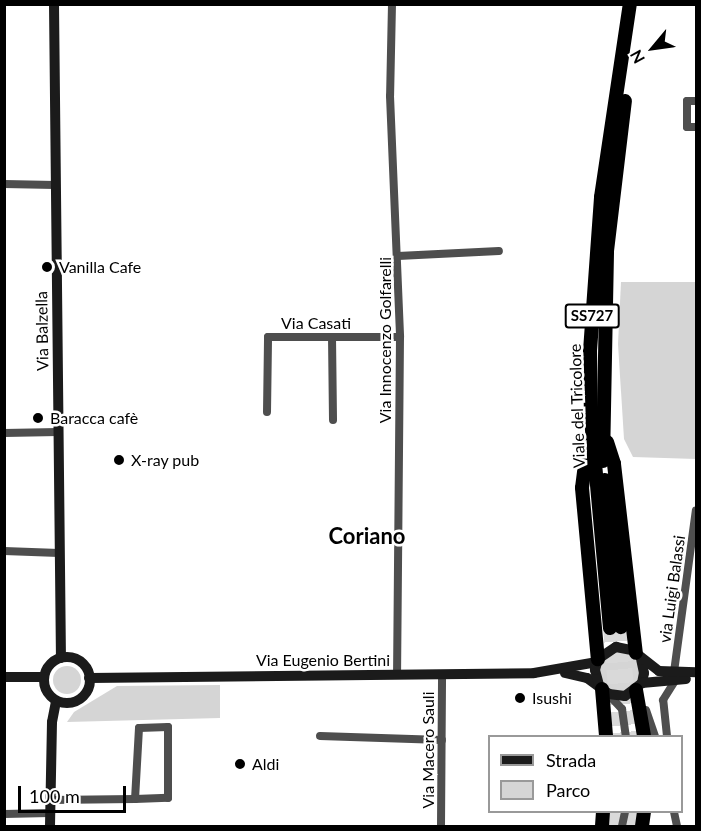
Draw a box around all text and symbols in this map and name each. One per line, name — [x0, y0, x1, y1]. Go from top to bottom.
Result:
north arrow — [623, 18, 683, 78]
text: N — [626, 47, 648, 67]
place label: Vanilla Cafe — [59, 257, 141, 277]
street label: Via Innocenzo Golfarelli — [375, 257, 395, 423]
marker: Vanilla Cafe — [40, 260, 54, 274]
street label: Via Balzella — [32, 291, 52, 371]
road number: SS727 — [564, 304, 620, 328]
street label: Via Casati — [281, 313, 351, 333]
street label: Viale del Tricolore — [565, 343, 589, 469]
place label: Baracca cafè — [50, 408, 138, 428]
marker: Baracca cafè — [31, 411, 45, 425]
place label: X-ray pub — [131, 450, 200, 470]
marker: X-ray pub — [112, 453, 126, 467]
district label: Coriano — [329, 523, 405, 549]
street label: via Luigi Balassi — [655, 534, 689, 644]
street label: Via Eugenio Bertini — [256, 650, 390, 670]
place label: Isushi — [532, 688, 572, 708]
marker: Isushi — [513, 691, 527, 705]
street label: Via Macero Sauli — [418, 692, 438, 808]
legend — [488, 735, 683, 813]
text: Strada — [546, 749, 596, 771]
place label: Aldi — [252, 754, 279, 774]
marker: Aldi — [233, 757, 247, 771]
scale bar — [21, 774, 129, 812]
text: Parco — [546, 779, 590, 801]
text: 100 m — [29, 785, 80, 807]

